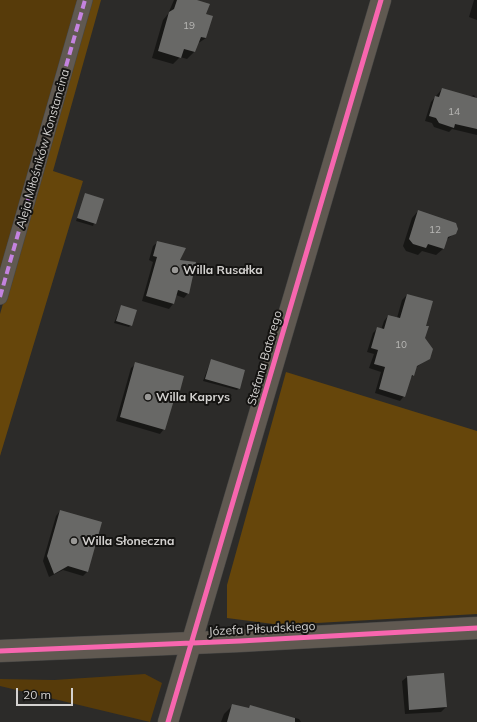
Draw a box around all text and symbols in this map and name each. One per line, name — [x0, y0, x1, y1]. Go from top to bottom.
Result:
house number: 19 — [183, 20, 195, 32]
street label: Aleja Miłośników Konstancina — [13, 68, 73, 230]
house number: 14 — [448, 106, 460, 118]
house number: 12 — [429, 224, 441, 236]
place label: Willa Rusałka — [183, 263, 263, 277]
marker: Willa Rusałka — [170, 265, 180, 275]
street label: Stefana Batorego — [245, 309, 285, 407]
house number: 10 — [395, 339, 407, 351]
place label: Willa Kaprys — [156, 390, 230, 404]
marker: Willa Kaprys — [143, 392, 153, 402]
place label: Willa Słoneczna — [82, 534, 174, 548]
marker: Willa Słoneczna — [69, 536, 79, 546]
street label: Józefa Piłsudskiego — [208, 619, 316, 639]
scale bar — [18, 680, 75, 706]
text: 20 m — [23, 687, 51, 702]

